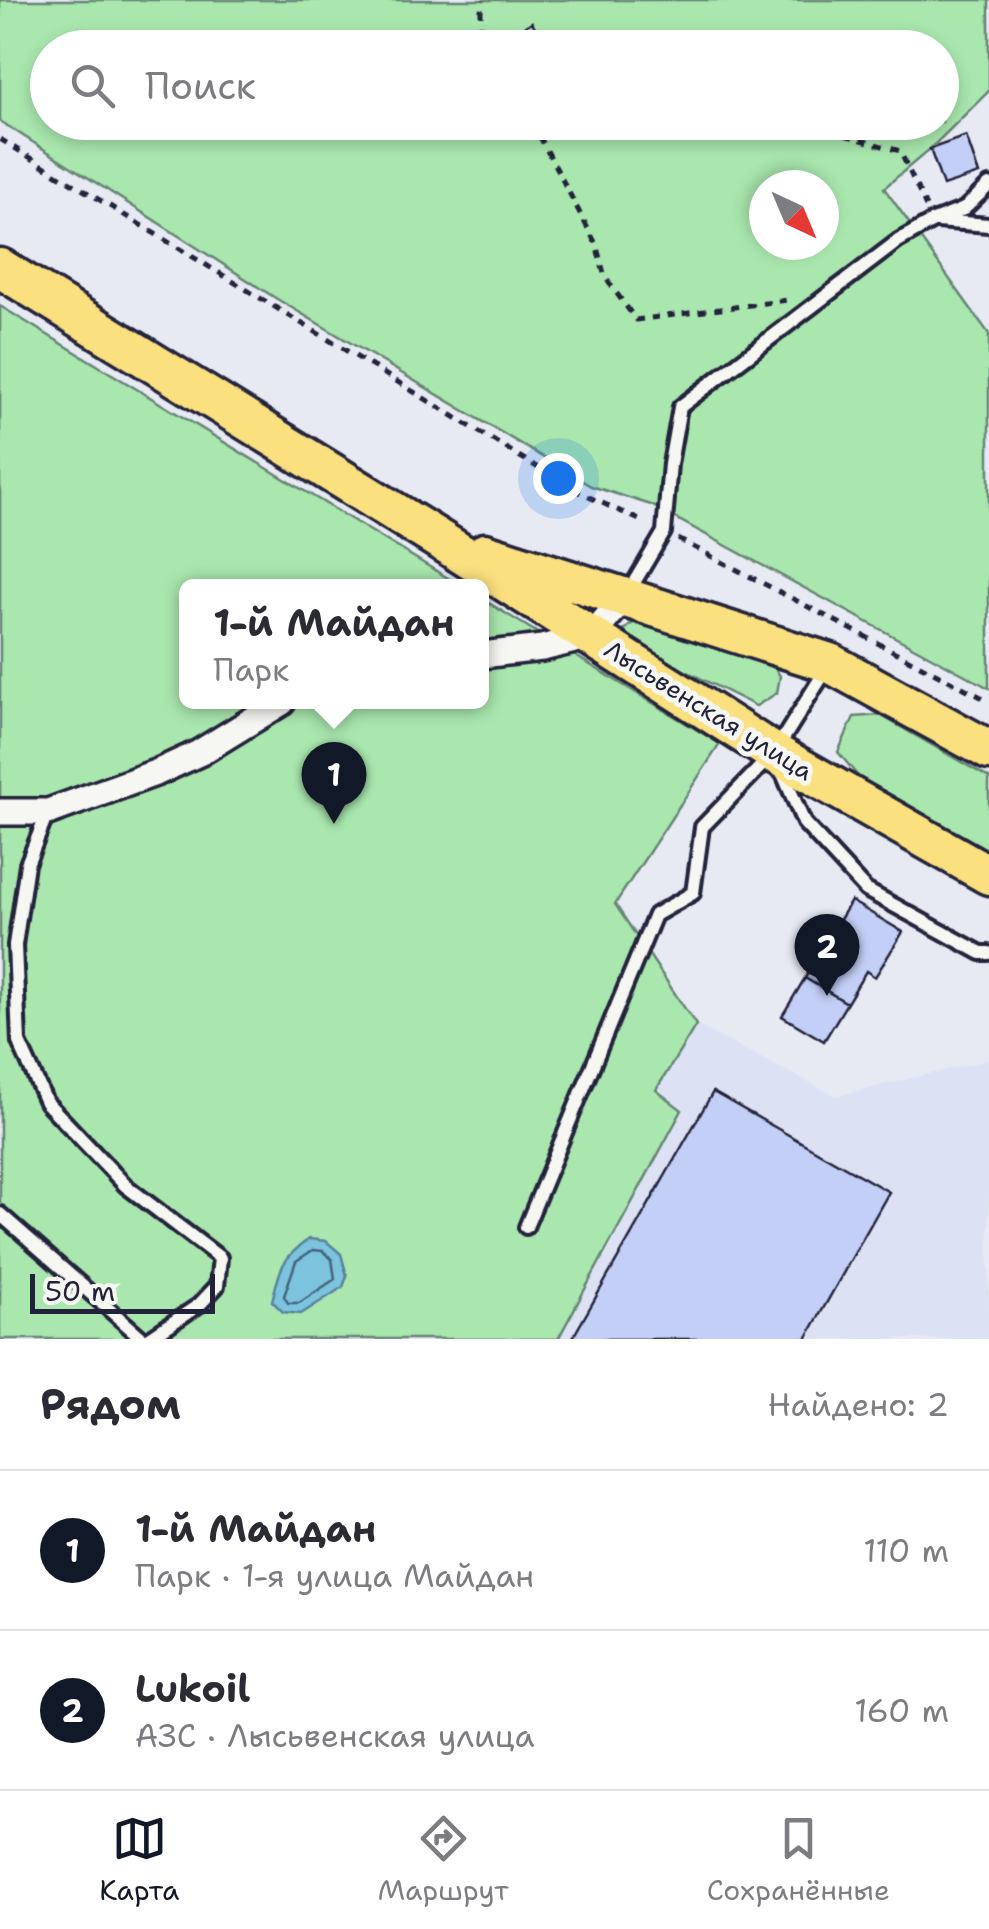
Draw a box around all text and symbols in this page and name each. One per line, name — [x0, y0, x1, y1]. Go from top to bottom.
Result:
search box — [30, 30, 959, 140]
icon: search — [65, 58, 120, 113]
text: Поиск — [145, 60, 256, 111]
north arrow — [749, 170, 839, 260]
your location — [533, 453, 584, 504]
popup — [179, 579, 489, 709]
text: 1-й Майдан — [213, 597, 455, 648]
street label: Лысьвенская улица — [598, 632, 820, 788]
text: Парк — [213, 648, 289, 691]
pin: 1 — [302, 742, 366, 824]
pin: 2 — [794, 914, 860, 996]
scale bar — [30, 1269, 215, 1314]
text: 50 m — [45, 1272, 115, 1310]
text: Рядом — [40, 1376, 181, 1432]
text: Найдено: 2 — [768, 1383, 949, 1426]
text: 1-й Майдан — [135, 1503, 376, 1554]
text: 1 — [65, 1529, 80, 1572]
text: 110 m — [863, 1529, 949, 1572]
text: Парк · 1-я улица Майдан — [135, 1554, 534, 1597]
text: Lukoil — [135, 1663, 251, 1714]
text: 2 — [61, 1689, 84, 1732]
text: 160 m — [854, 1689, 949, 1732]
text: АЗС · Лысьвенская улица — [135, 1714, 534, 1757]
tab: Карта — [99, 1811, 179, 1909]
tab: Маршрут — [378, 1811, 508, 1909]
tab: Сохранённые — [707, 1811, 890, 1909]

